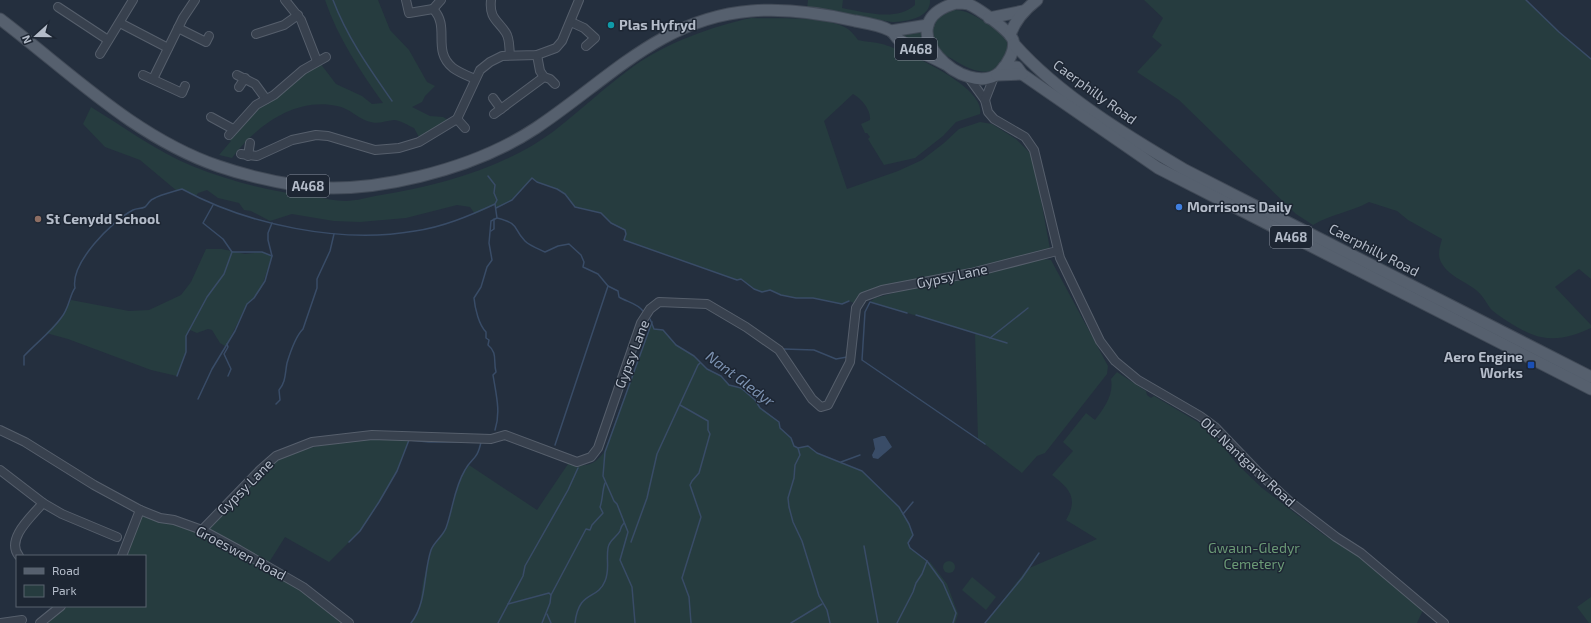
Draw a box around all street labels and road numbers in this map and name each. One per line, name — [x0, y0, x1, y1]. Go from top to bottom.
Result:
road number: A468 — [895, 38, 937, 60]
street label: Caerphilly Road — [1050, 56, 1140, 128]
road number: A468 — [287, 175, 329, 197]
street label: Caerphilly Road — [1326, 220, 1422, 280]
road number: A468 — [1270, 226, 1312, 248]
street label: Gypsy Lane — [915, 260, 989, 291]
street label: Gypsy Lane — [611, 317, 652, 391]
street label: Old Nantgarw Road — [1197, 413, 1299, 510]
street label: Gypsy Lane — [213, 455, 276, 518]
street label: Groeswen Road — [193, 522, 289, 583]

